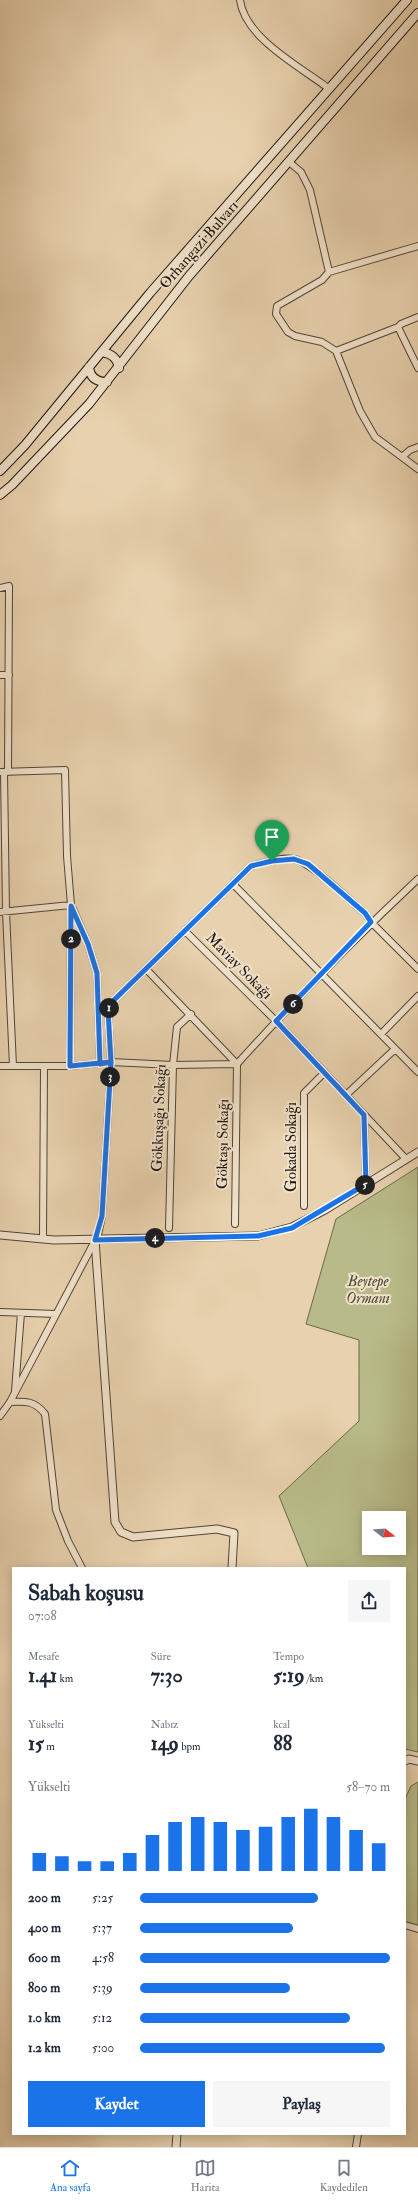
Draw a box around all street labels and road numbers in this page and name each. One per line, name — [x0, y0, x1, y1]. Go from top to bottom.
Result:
street label: Orhangazi Bulvarı — [155, 197, 243, 293]
street label: Maviay Sokağı — [202, 929, 276, 1003]
street label: Gökkuşağı Sokağı — [148, 1064, 170, 1172]
street label: Göktaşı Sokağı — [213, 1099, 233, 1189]
street label: Gokada Sokağı — [282, 1102, 301, 1192]

